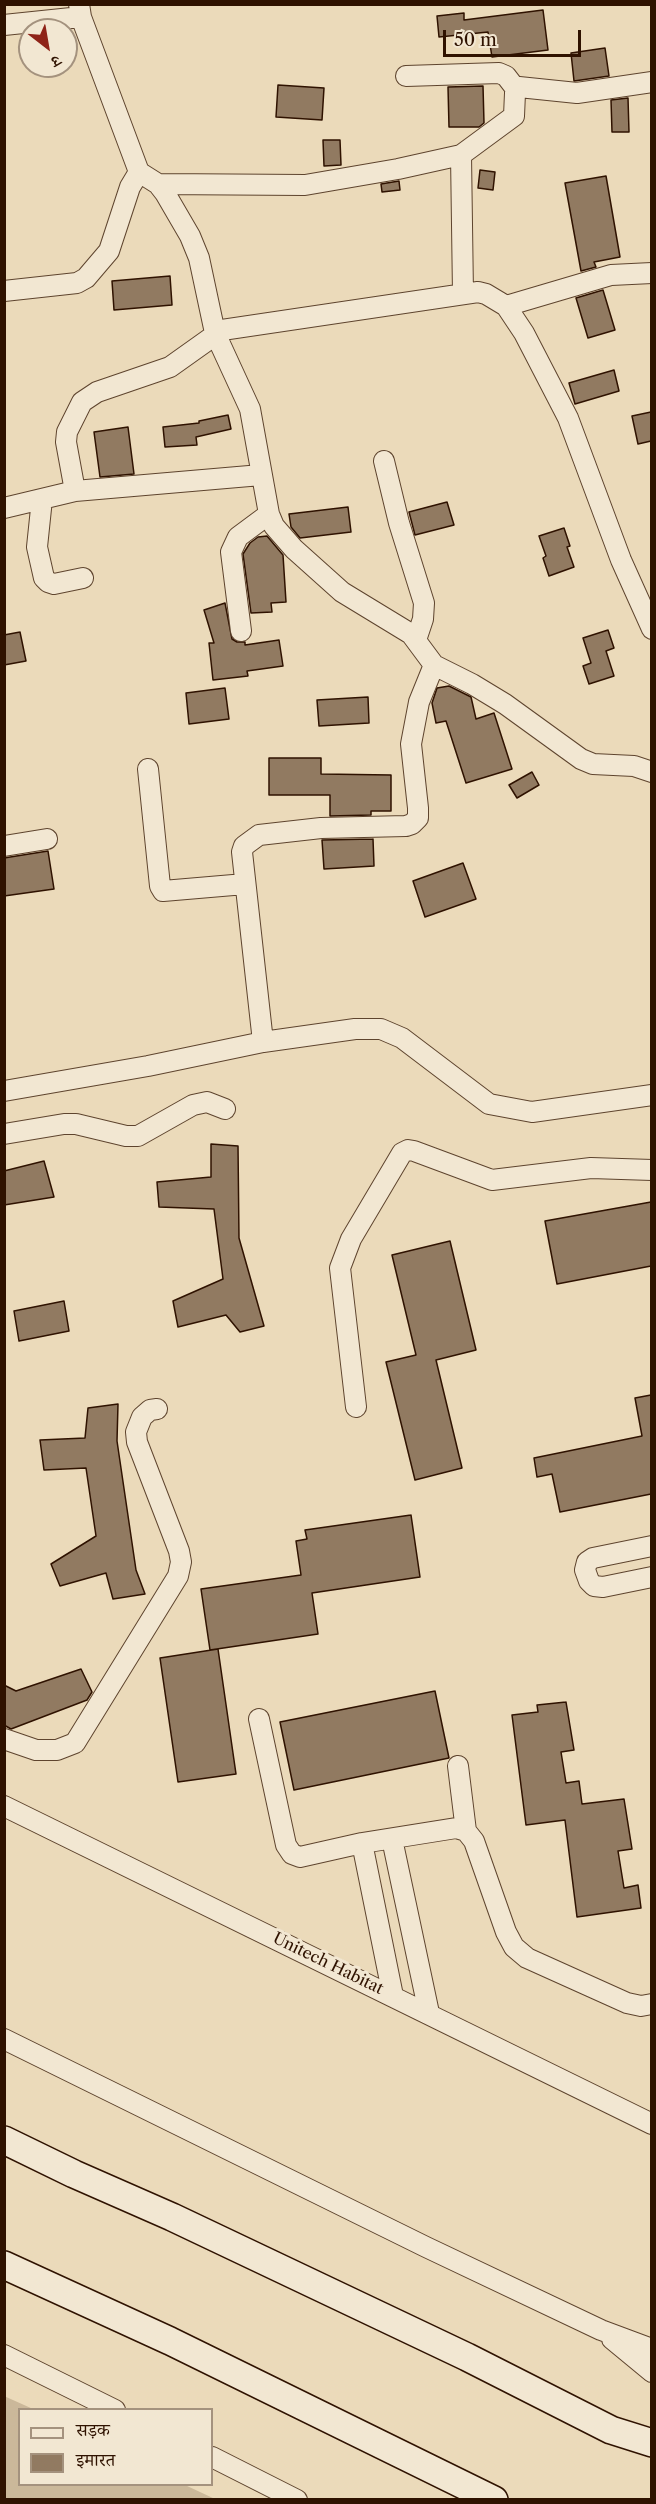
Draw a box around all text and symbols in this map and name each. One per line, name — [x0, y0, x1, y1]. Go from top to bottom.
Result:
north arrow — [18, 18, 78, 78]
scale bar — [446, 18, 584, 56]
text: 50 m — [454, 29, 497, 51]
text: उ — [48, 51, 65, 72]
street label: Unitech Habitat — [270, 1929, 386, 1999]
legend — [18, 2408, 213, 2486]
text: सड़क — [76, 2419, 110, 2441]
text: इमारत — [76, 2449, 115, 2471]

